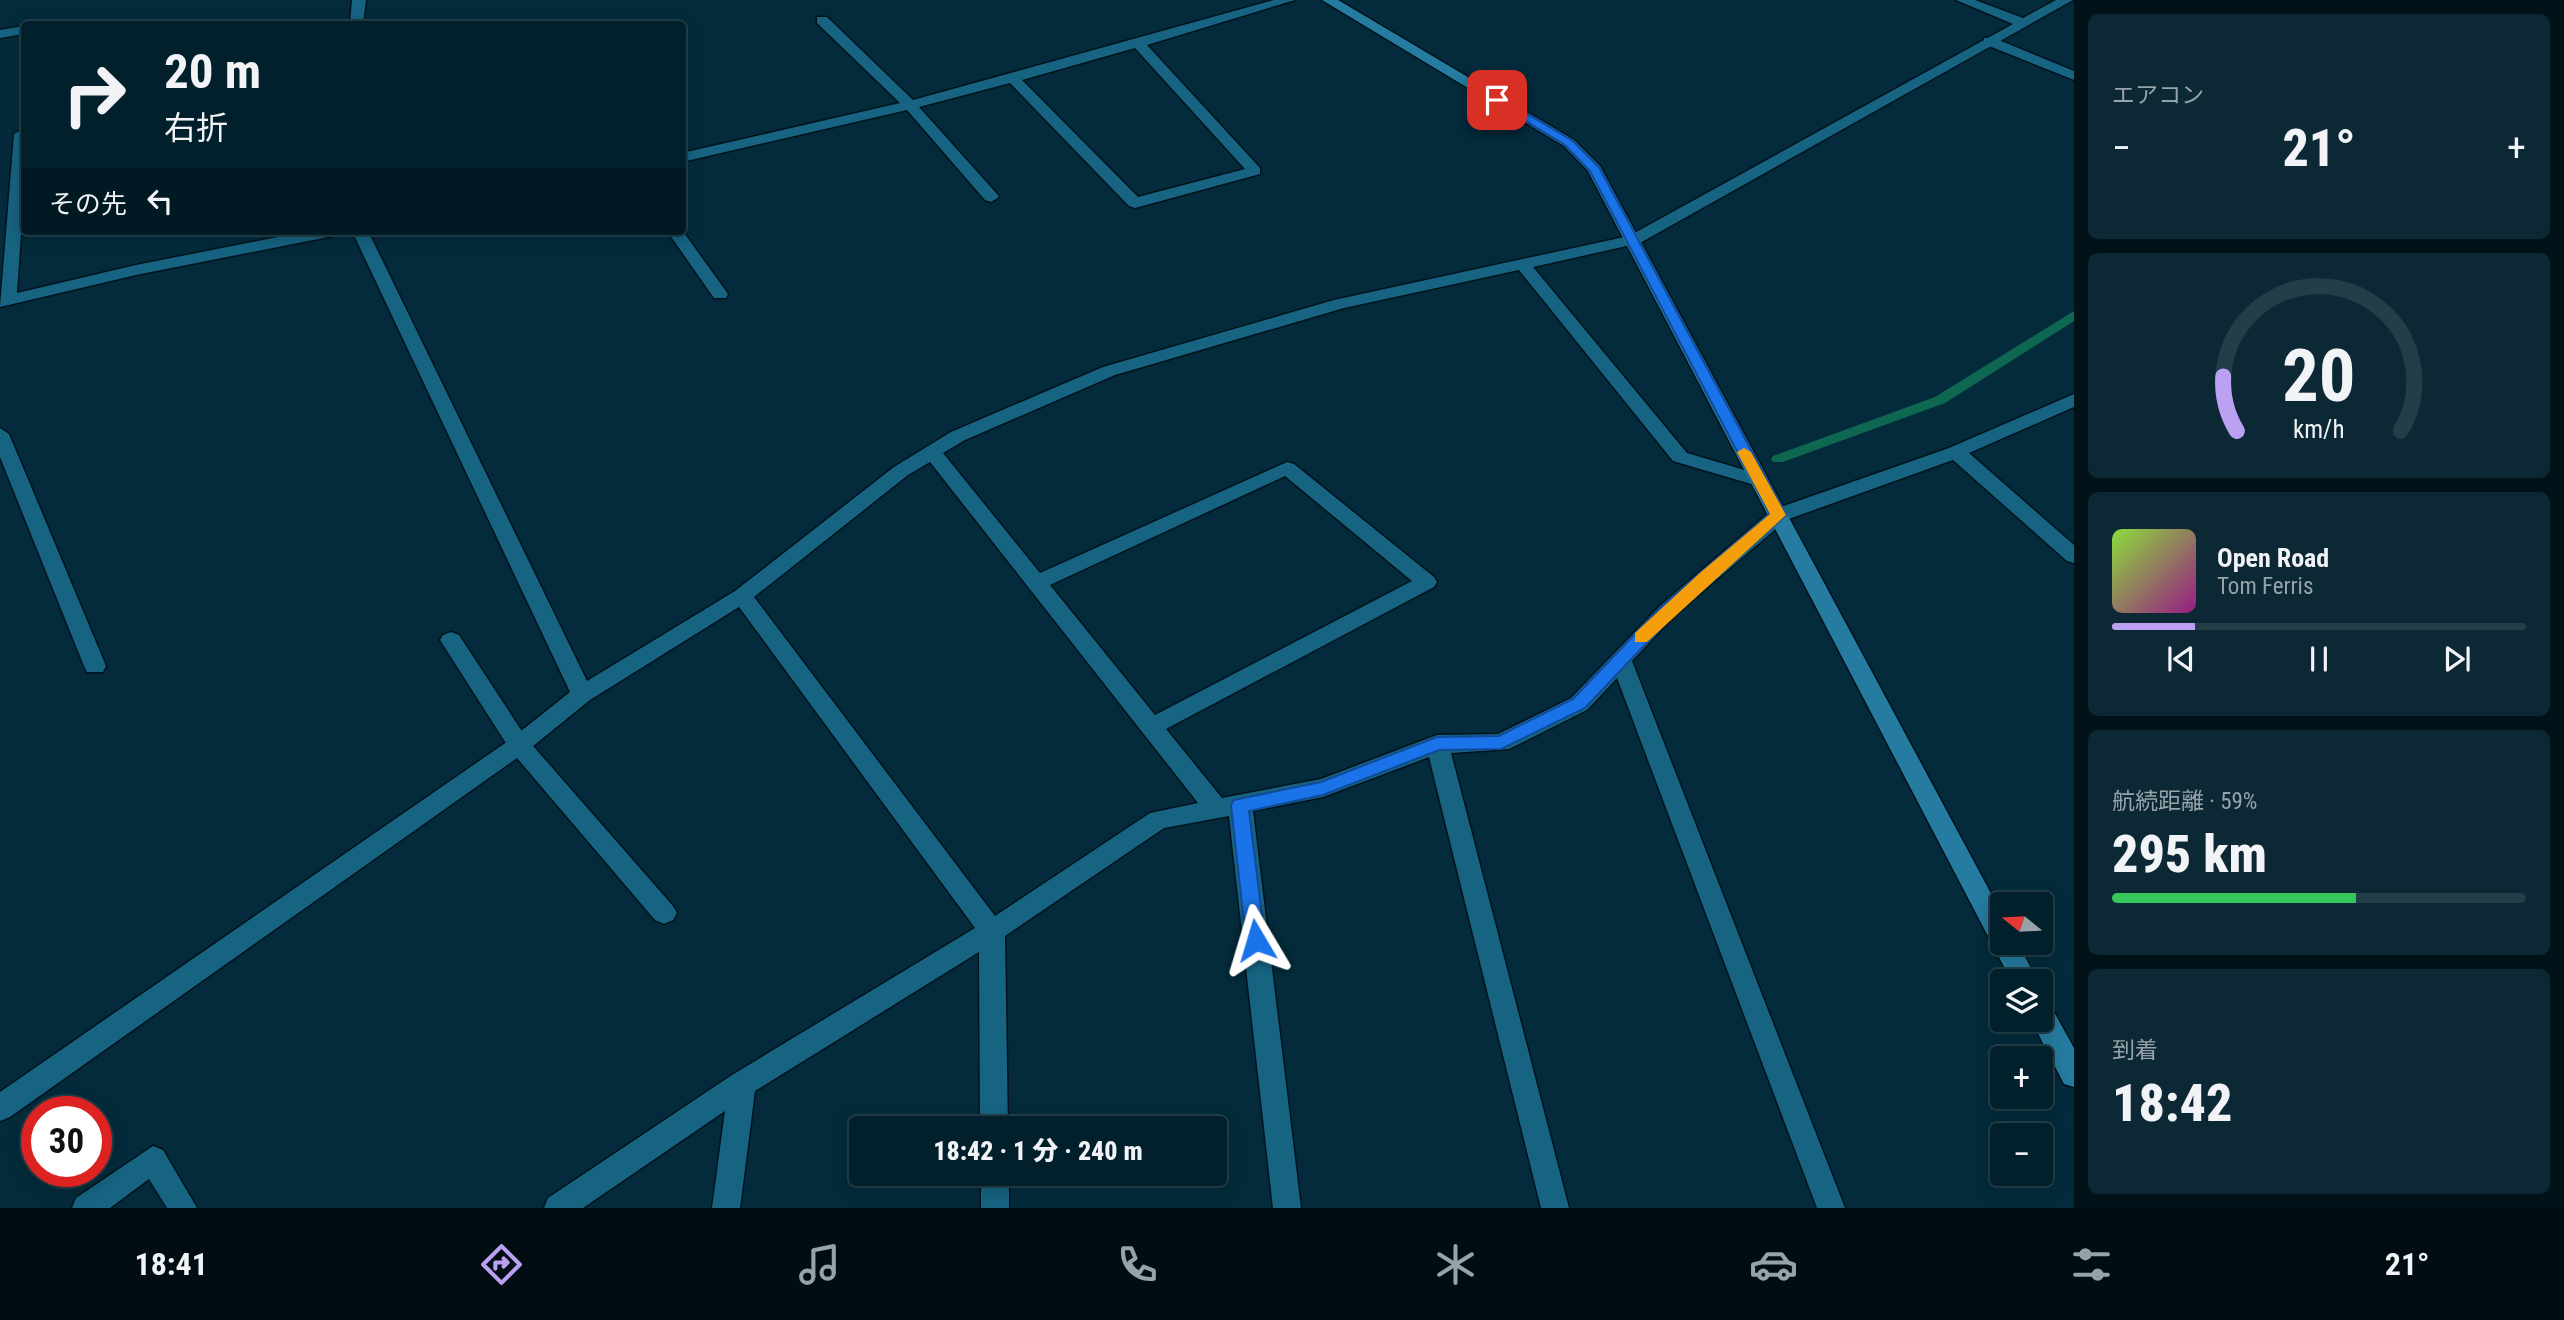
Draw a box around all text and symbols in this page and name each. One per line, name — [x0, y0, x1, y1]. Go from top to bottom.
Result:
text: 20 m — [164, 43, 261, 100]
icon: right — [49, 49, 140, 140]
pin — [1467, 70, 1527, 130]
icon: arrive — [1478, 81, 1516, 119]
text: エアコン — [2112, 82, 2204, 109]
text: 右折 — [164, 109, 228, 147]
text: 21° — [2282, 118, 2356, 179]
text: − — [2112, 126, 2131, 170]
text: + — [2507, 126, 2526, 170]
icon: left — [141, 182, 179, 220]
text: その先 — [49, 189, 127, 219]
text: 20 — [2282, 334, 2356, 420]
text: km/h — [2293, 415, 2345, 444]
text: Open Road — [2217, 543, 2329, 573]
text: Tom Ferris — [2217, 573, 2313, 600]
icon: previous — [2162, 640, 2200, 678]
icon: pause — [2300, 640, 2338, 678]
icon: next — [2438, 640, 2476, 678]
text: 航続距離 · 59% — [2112, 788, 2257, 815]
text: 295 km — [2112, 824, 2267, 885]
north arrow — [1990, 892, 2053, 956]
map controls — [1990, 892, 2053, 1186]
position arrow — [1219, 903, 1293, 977]
button: layers — [1990, 969, 2053, 1032]
text: 到着 — [2112, 1037, 2158, 1064]
button: + — [1990, 1046, 2053, 1109]
text: 18:42 — [2112, 1073, 2232, 1134]
speed limit sign: 30 — [21, 1096, 112, 1187]
button: − — [1990, 1123, 2053, 1186]
text: 18:42 · 1 分 · 240 m — [933, 1136, 1143, 1166]
icon: directions — [477, 1240, 526, 1289]
icon: music — [795, 1240, 844, 1289]
icon: phone — [1113, 1240, 1162, 1289]
icon: climate — [1431, 1240, 1480, 1289]
icon: car — [1749, 1240, 1798, 1289]
icon: filters — [2067, 1240, 2116, 1289]
text: 18:41 — [134, 1245, 208, 1283]
text: 21° — [2385, 1245, 2429, 1283]

